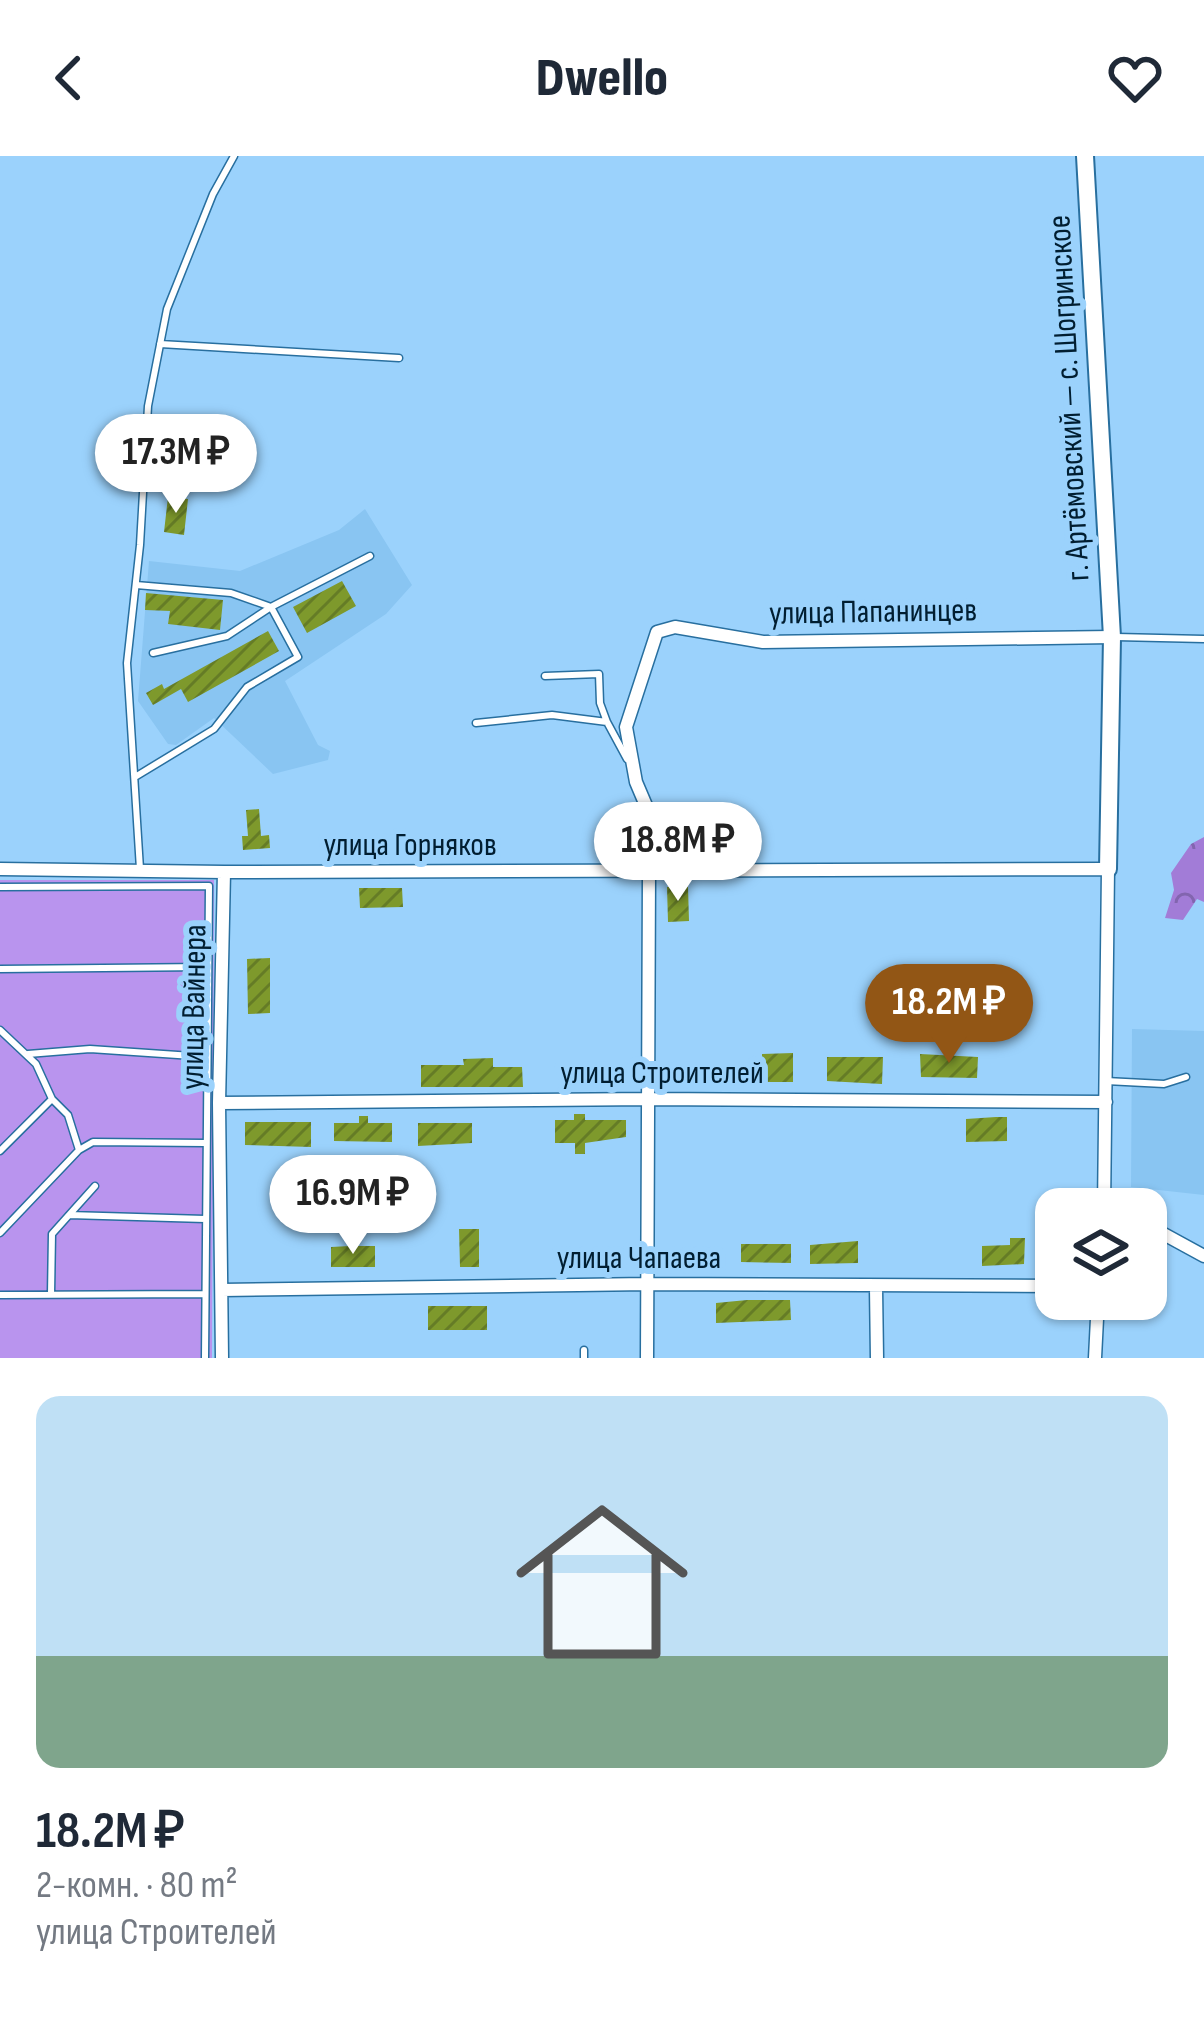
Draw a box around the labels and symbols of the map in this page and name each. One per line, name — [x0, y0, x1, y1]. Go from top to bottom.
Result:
street label: г. Артёмовский — с. Шогринское — [1039, 214, 1099, 582]
pin: 17.3M ₽ — [65, 414, 287, 516]
street label: улица Папанинцев — [769, 590, 977, 634]
pin: 18.8M ₽ — [567, 802, 789, 904]
street label: улица Горняков — [323, 825, 497, 865]
street label: улица Вайнера — [173, 924, 215, 1090]
pin: 18.2M ₽ — [838, 964, 1060, 1066]
street label: улица Строителей — [560, 1053, 764, 1093]
pin: 16.9M ₽ — [242, 1155, 464, 1257]
street label: улица Чапаева — [557, 1238, 721, 1278]

